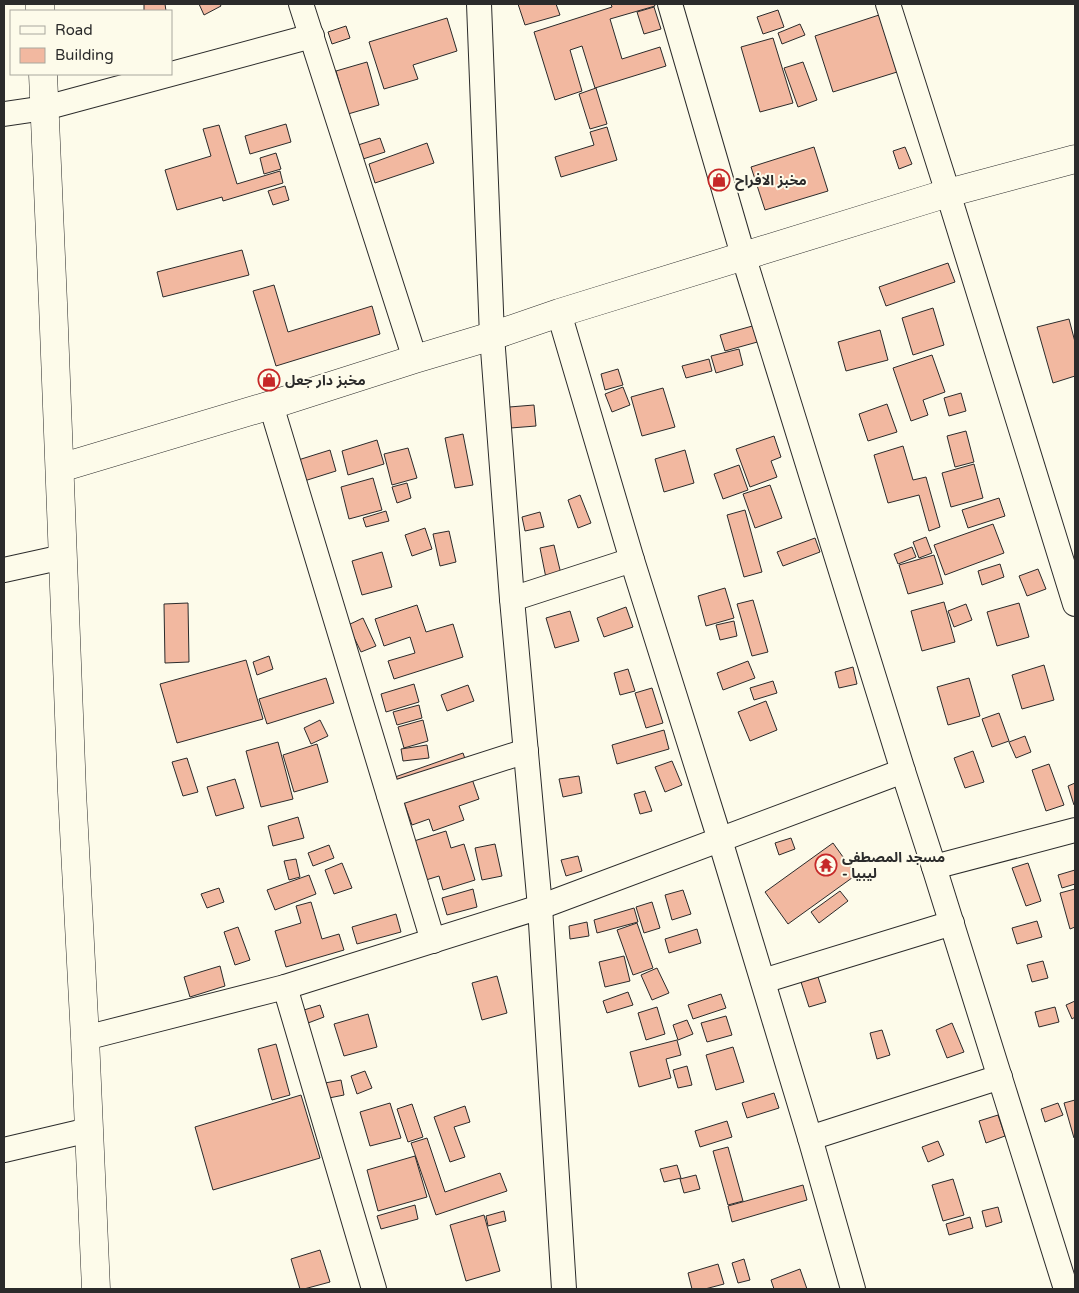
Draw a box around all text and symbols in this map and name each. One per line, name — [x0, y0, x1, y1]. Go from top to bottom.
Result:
legend — [10, 10, 172, 75]
text: Road — [55, 21, 93, 39]
text: Building — [55, 46, 114, 64]
shop icon: مخبز الافراح — [707, 168, 731, 192]
place label: مخبز الافراح — [735, 172, 807, 191]
shop icon: مخبز دار جعل — [257, 368, 281, 392]
place label: مخبز دار جعل — [285, 372, 366, 389]
place label: مسجد المصطفى - ليبيا — [842, 849, 945, 882]
temple icon: مسجد المصطفى - ليبيا — [814, 853, 838, 877]

